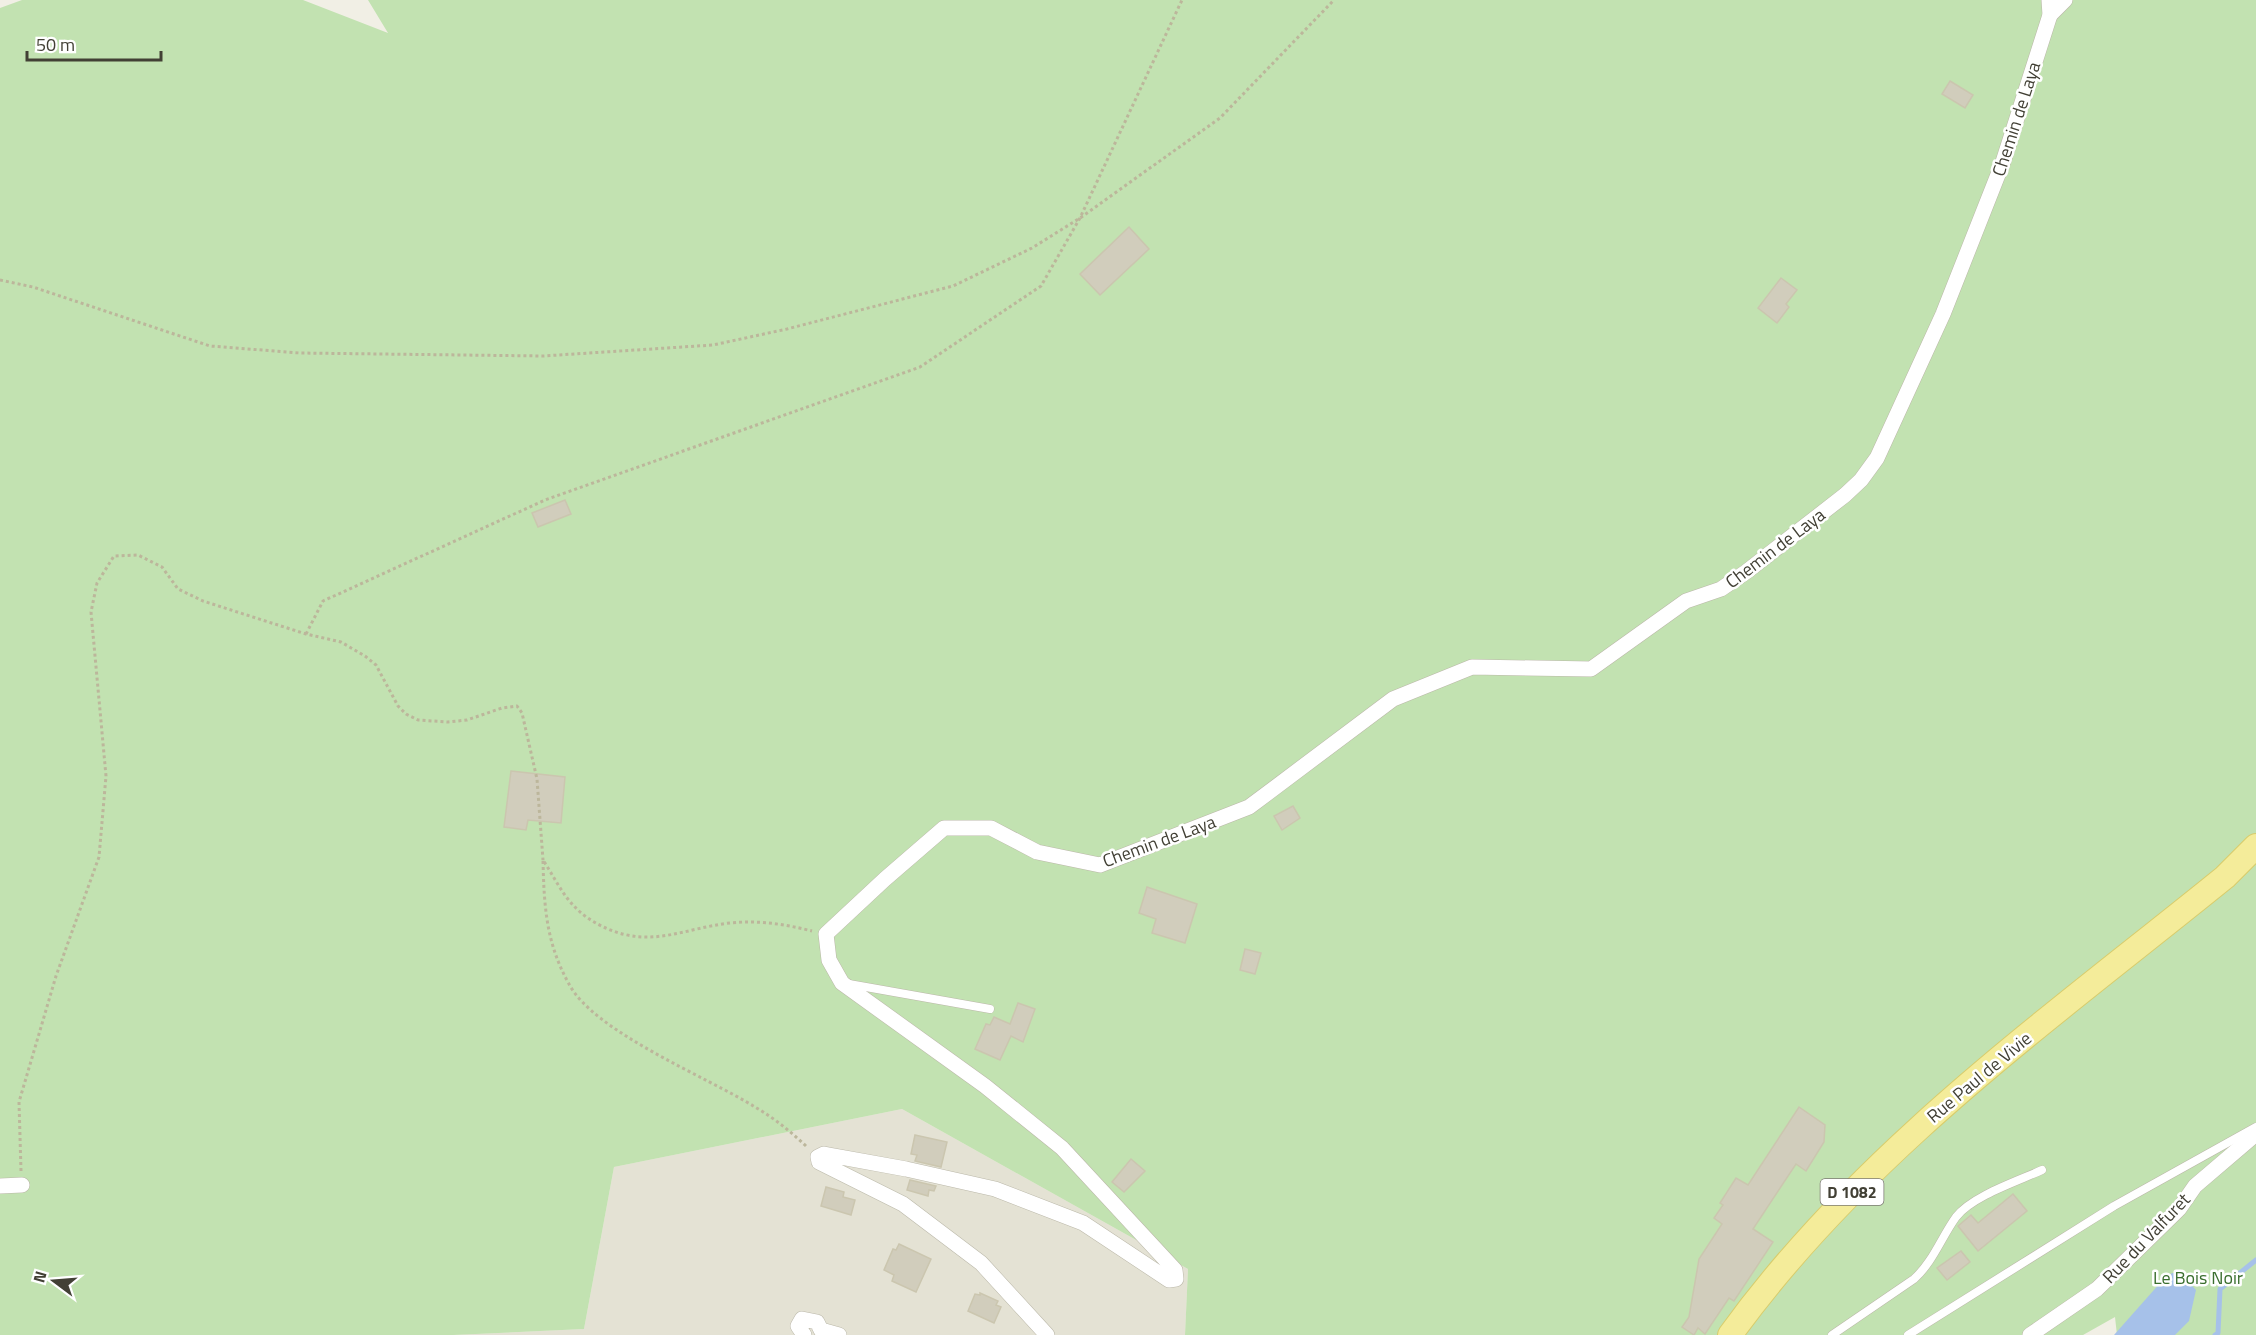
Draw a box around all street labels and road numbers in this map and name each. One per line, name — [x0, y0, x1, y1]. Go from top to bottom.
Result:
street label: Chemin de Laya — [1985, 58, 2047, 180]
street label: Chemin de Laya — [1719, 501, 1831, 595]
street label: Chemin de Laya — [1099, 808, 1219, 874]
street label: Rue Paul de Vivie — [1921, 1025, 2037, 1129]
road number: D 1082 — [1820, 1179, 1884, 1205]
street label: Rue du Valfuret — [2096, 1186, 2197, 1289]

